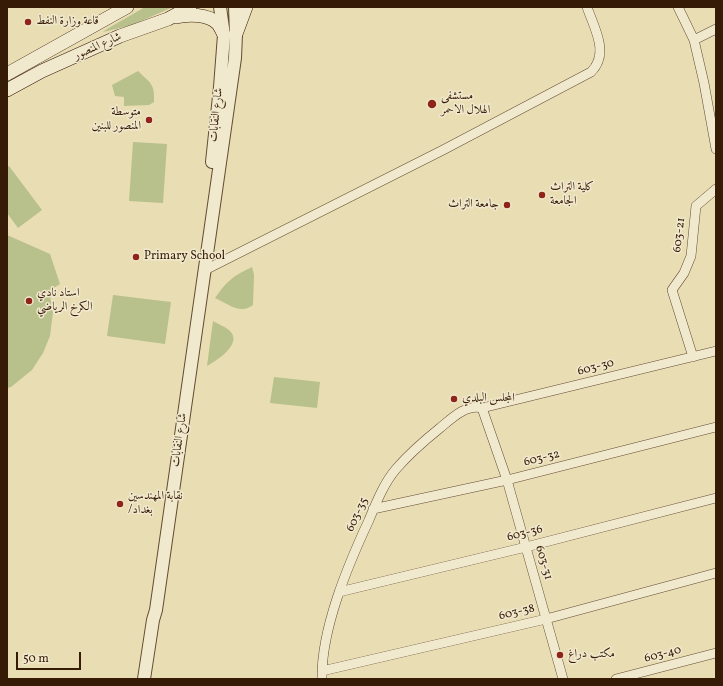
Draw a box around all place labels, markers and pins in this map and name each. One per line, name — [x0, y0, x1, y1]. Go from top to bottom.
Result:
place label: قاعة وزارة النفط — [36, 15, 99, 29]
marker: قاعة وزارة النفط — [23, 17, 33, 27]
place label: مستشفى الهلال الاحمر — [441, 90, 490, 118]
marker: مستشفى الهلال الاحمر — [426, 98, 438, 110]
place label: متوسطة المنصور للبنين — [92, 106, 141, 134]
marker: متوسطة المنصور للبنين — [144, 115, 154, 125]
place label: كلية التراث الجامعة — [550, 181, 594, 209]
marker: كلية التراث الجامعة — [537, 190, 547, 200]
place label: جامعة التراث — [448, 198, 499, 212]
marker: جامعة التراث — [502, 200, 512, 210]
place label: Primary School — [144, 250, 225, 264]
marker: Primary School — [131, 252, 141, 262]
place label: استاد نادي الكرخ الرياضي — [37, 287, 93, 315]
marker: استاد نادي الكرخ الرياضي — [24, 296, 34, 306]
place label: المجلس البلدي — [462, 392, 515, 406]
marker: المجلس البلدي — [449, 394, 459, 404]
place label: نقابة المهندسين /بغداد — [128, 490, 183, 518]
marker: نقابة المهندسين /بغداد — [115, 499, 125, 509]
place label: مكتب دراغ — [568, 648, 615, 662]
marker: مكتب دراغ — [555, 650, 565, 660]

